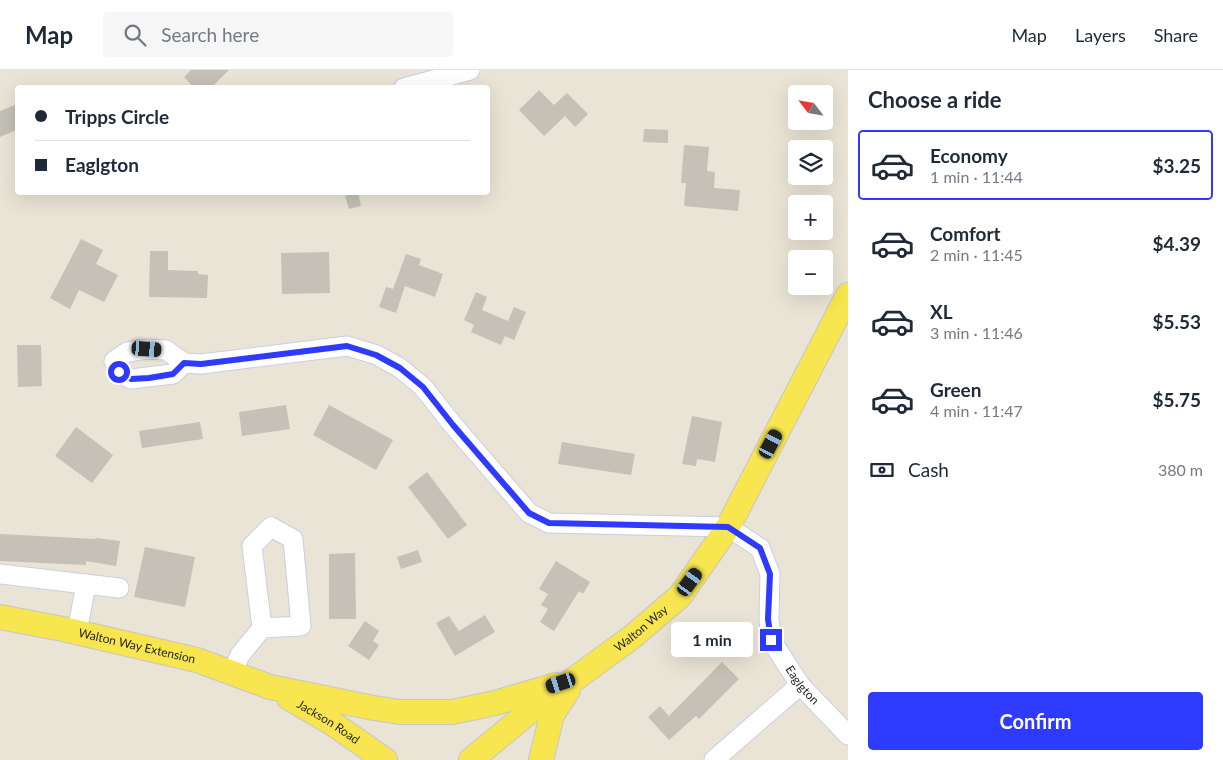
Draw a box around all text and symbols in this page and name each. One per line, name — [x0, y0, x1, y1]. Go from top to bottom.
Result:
search box — [103, 12, 453, 57]
text: Map — [25, 20, 73, 49]
icon: search — [121, 21, 149, 49]
text: Search here — [161, 23, 259, 46]
text: Map — [1011, 24, 1047, 46]
text: Layers — [1075, 24, 1126, 46]
text: Share — [1154, 24, 1198, 46]
north arrow — [788, 85, 832, 130]
map controls — [788, 85, 833, 295]
text: Choose a ride — [868, 86, 1002, 113]
text: Tripps Circle — [65, 105, 169, 128]
button: layers — [788, 140, 833, 185]
icon: car — [870, 143, 915, 188]
text: Economy — [930, 144, 1008, 167]
text: Eaglgton — [65, 153, 139, 176]
text: $3.25 — [1152, 154, 1201, 177]
text: 1 min · 11:44 — [930, 167, 1023, 186]
button: + — [788, 195, 833, 240]
icon: car — [870, 221, 915, 266]
text: Comfort — [930, 222, 1001, 245]
text: $4.39 — [1152, 232, 1201, 255]
text: 2 min · 11:45 — [930, 245, 1023, 264]
button: − — [788, 250, 833, 295]
icon: car — [870, 299, 915, 344]
text: XL — [930, 300, 953, 323]
text: $5.53 — [1152, 310, 1201, 333]
text: 3 min · 11:46 — [930, 323, 1023, 342]
car — [131, 340, 162, 358]
route start — [108, 361, 130, 383]
icon: car — [870, 377, 915, 422]
text: Green — [930, 378, 981, 401]
text: $5.75 — [1152, 388, 1201, 411]
text: 4 min · 11:47 — [930, 401, 1023, 420]
car — [757, 427, 784, 461]
icon: cash — [868, 456, 896, 484]
text: Cash — [908, 458, 949, 481]
text: 380 m — [1158, 460, 1203, 479]
car — [675, 565, 704, 599]
street label: Walton Way — [611, 601, 671, 655]
callout: 1 min — [671, 622, 754, 658]
street label: Walton Way Extension — [77, 625, 197, 666]
route end — [760, 629, 782, 651]
text: 1 min — [692, 630, 732, 649]
street label: Eaglgton — [782, 662, 823, 707]
car — [544, 671, 577, 695]
button: Confirm — [868, 692, 1203, 750]
street label: Jackson Road — [295, 696, 363, 747]

